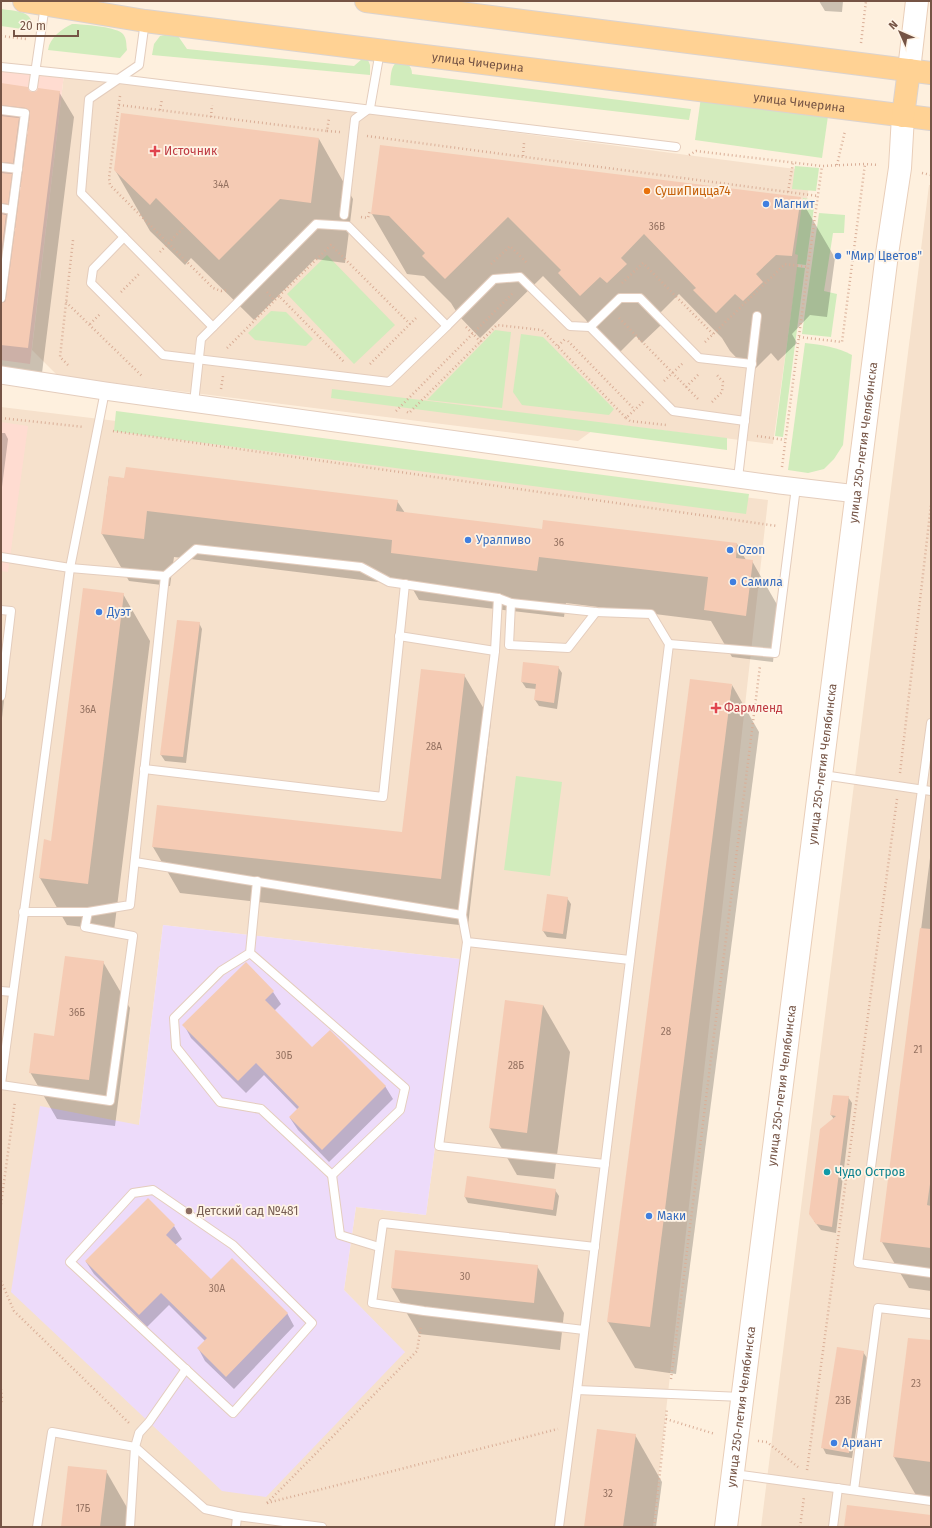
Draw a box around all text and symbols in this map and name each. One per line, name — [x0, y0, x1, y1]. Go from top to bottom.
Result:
scale bar — [14, 12, 78, 38]
north arrow — [880, 12, 920, 52]
text: N — [886, 18, 900, 32]
text: 20 m — [20, 19, 46, 33]
street label: улица Чичерина — [431, 50, 524, 75]
street label: улица Чичерина — [753, 90, 846, 115]
place label: Источник — [164, 144, 218, 158]
marker: Источник — [149, 145, 161, 157]
house number: 34А — [213, 179, 229, 191]
place label: СушиПицца74 — [655, 184, 731, 198]
marker: СушиПицца74 — [642, 186, 652, 196]
place label: Магнит — [774, 197, 815, 211]
marker: Магнит — [761, 199, 771, 209]
house number: 36В — [649, 221, 665, 233]
place label: "Мир Цветов" — [846, 249, 922, 263]
marker: "Мир Цветов" — [833, 251, 843, 261]
street label: улица 250-летия Челябинска — [846, 361, 880, 524]
place label: Уралпиво — [476, 533, 531, 547]
marker: Уралпиво — [463, 535, 473, 545]
house number: 36 — [554, 537, 564, 549]
place label: Ozon — [738, 543, 765, 557]
marker: Ozon — [725, 545, 735, 555]
place label: Самила — [741, 575, 783, 589]
marker: Самила — [728, 577, 738, 587]
place label: Дуэт — [106, 605, 132, 619]
marker: Дуэт — [94, 607, 104, 617]
street label: улица 250-летия Челябинска — [805, 683, 840, 846]
place label: Фармленд — [724, 701, 783, 715]
marker: Фармленд — [711, 703, 721, 713]
house number: 36А — [80, 704, 96, 716]
house number: 28А — [426, 741, 442, 753]
street label: улица 250-летия Челябинска — [765, 1004, 799, 1167]
house number: 36Б — [69, 1007, 85, 1019]
house number: 28 — [661, 1026, 672, 1038]
house number: 21 — [913, 1044, 923, 1056]
house number: 30Б — [276, 1050, 292, 1062]
house number: 28Б — [508, 1060, 524, 1072]
place label: Чудо Остров — [835, 1165, 906, 1179]
marker: Чудо Остров — [822, 1167, 832, 1177]
place label: Детский сад №481 — [196, 1204, 299, 1218]
marker: Детский сад №481 — [184, 1206, 194, 1216]
place label: Маки — [657, 1209, 686, 1223]
marker: Маки — [644, 1211, 654, 1221]
house number: 30 — [460, 1271, 471, 1283]
house number: 30А — [209, 1283, 225, 1295]
street label: улица 250-летия Челябинска — [724, 1325, 758, 1488]
house number: 23 — [911, 1378, 921, 1390]
house number: 23Б — [835, 1395, 851, 1407]
place label: Ариант — [842, 1436, 883, 1450]
marker: Ариант — [829, 1438, 839, 1448]
house number: 32 — [603, 1488, 613, 1500]
house number: 17Б — [76, 1503, 90, 1515]

